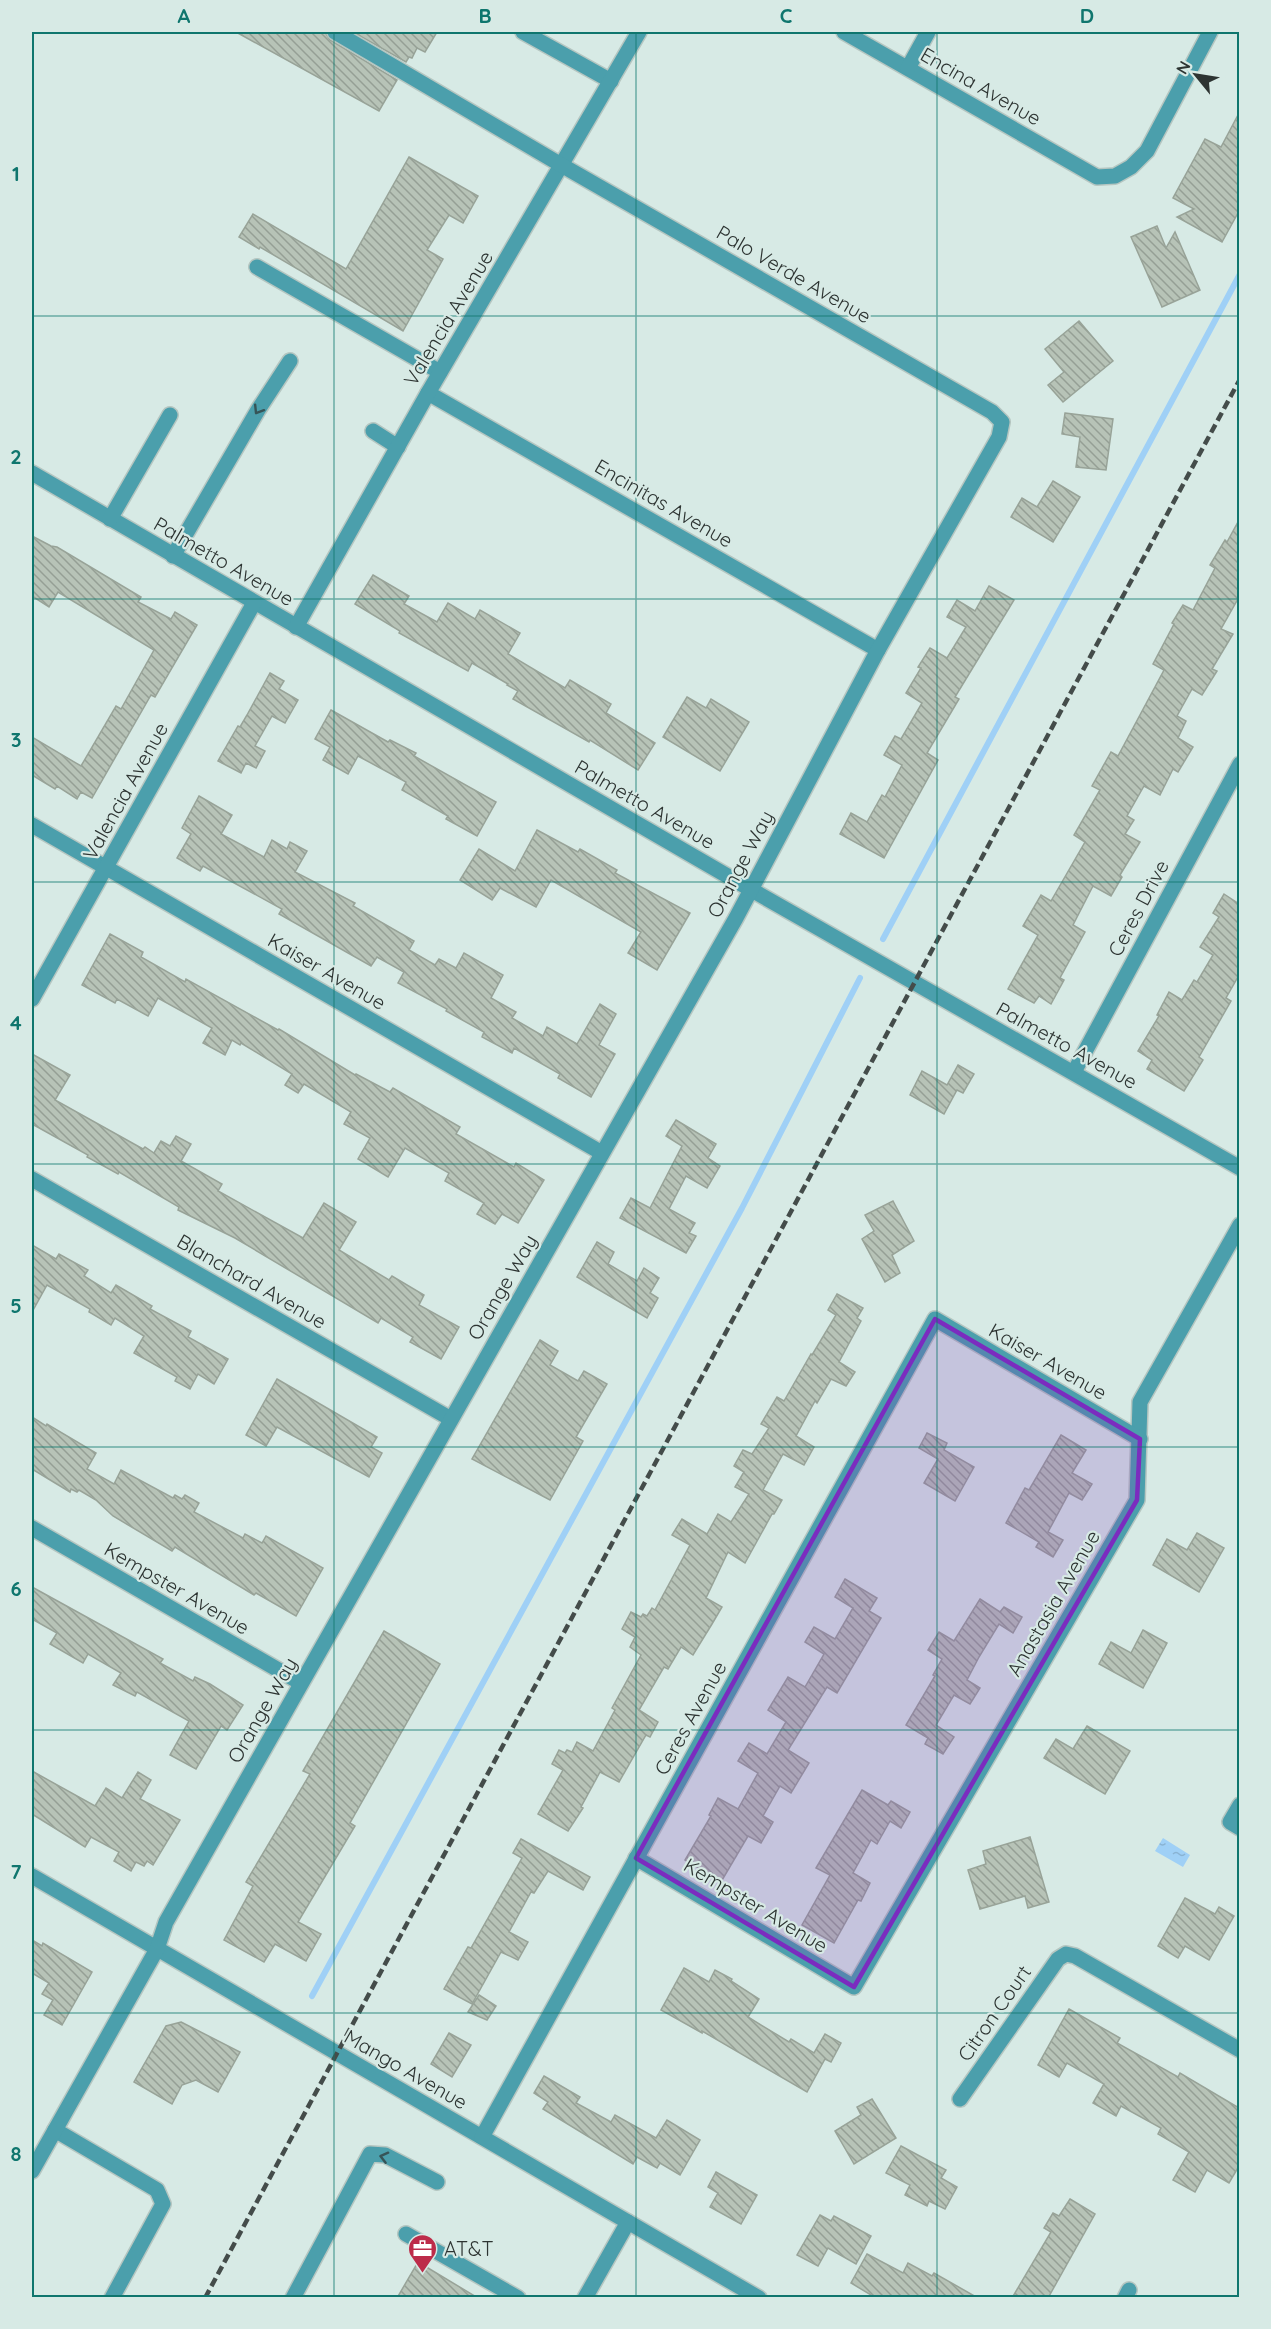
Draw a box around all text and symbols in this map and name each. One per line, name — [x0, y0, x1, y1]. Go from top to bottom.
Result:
text: A — [178, 3, 191, 28]
text: B — [478, 3, 492, 28]
text: C — [780, 3, 793, 28]
text: D — [1080, 3, 1094, 28]
street label: Encina Avenue — [916, 41, 1046, 131]
north arrow — [1166, 45, 1226, 105]
text: N — [1171, 57, 1195, 78]
text: 1 — [12, 161, 20, 186]
street label: Palo Verde Avenue — [712, 220, 876, 328]
street label: Valencia Avenue — [398, 246, 498, 390]
one-way arrow — [253, 404, 265, 414]
text: 2 — [10, 444, 22, 469]
street label: Encinitas Avenue — [590, 453, 738, 553]
street label: Palmetto Avenue — [150, 511, 298, 611]
street label: Valencia Avenue — [77, 718, 173, 864]
text: 3 — [11, 727, 21, 752]
street label: Palmetto Avenue — [571, 754, 719, 854]
street label: Orange Way — [701, 806, 779, 922]
street label: Ceres Drive — [1102, 855, 1174, 961]
street label: Kaiser Avenue — [264, 927, 390, 1015]
street label: Palmetto Avenue — [992, 996, 1142, 1094]
text: 4 — [10, 1010, 22, 1035]
street label: Blanchard Avenue — [173, 1228, 331, 1334]
street label: Orange Way — [462, 1230, 542, 1344]
text: 5 — [10, 1293, 22, 1318]
street label: Kaiser Avenue — [985, 1317, 1111, 1405]
street label: Anastasia Avenue — [1001, 1525, 1105, 1681]
street label: Kempster Avenue — [100, 1536, 254, 1640]
text: 6 — [10, 1576, 22, 1601]
street label: Orange Way — [222, 1653, 302, 1767]
street label: Ceres Avenue — [648, 1657, 732, 1779]
street label: Kempster Avenue — [679, 1852, 833, 1958]
text: 7 — [11, 1859, 22, 1884]
street label: Citron Court — [952, 1960, 1036, 2066]
street label: Mango Avenue — [340, 2024, 472, 2114]
text: 8 — [11, 2141, 22, 2166]
one-way arrow — [380, 2152, 390, 2165]
office icon: AT&T — [407, 2232, 439, 2274]
place label: AT&T — [444, 2236, 494, 2261]

